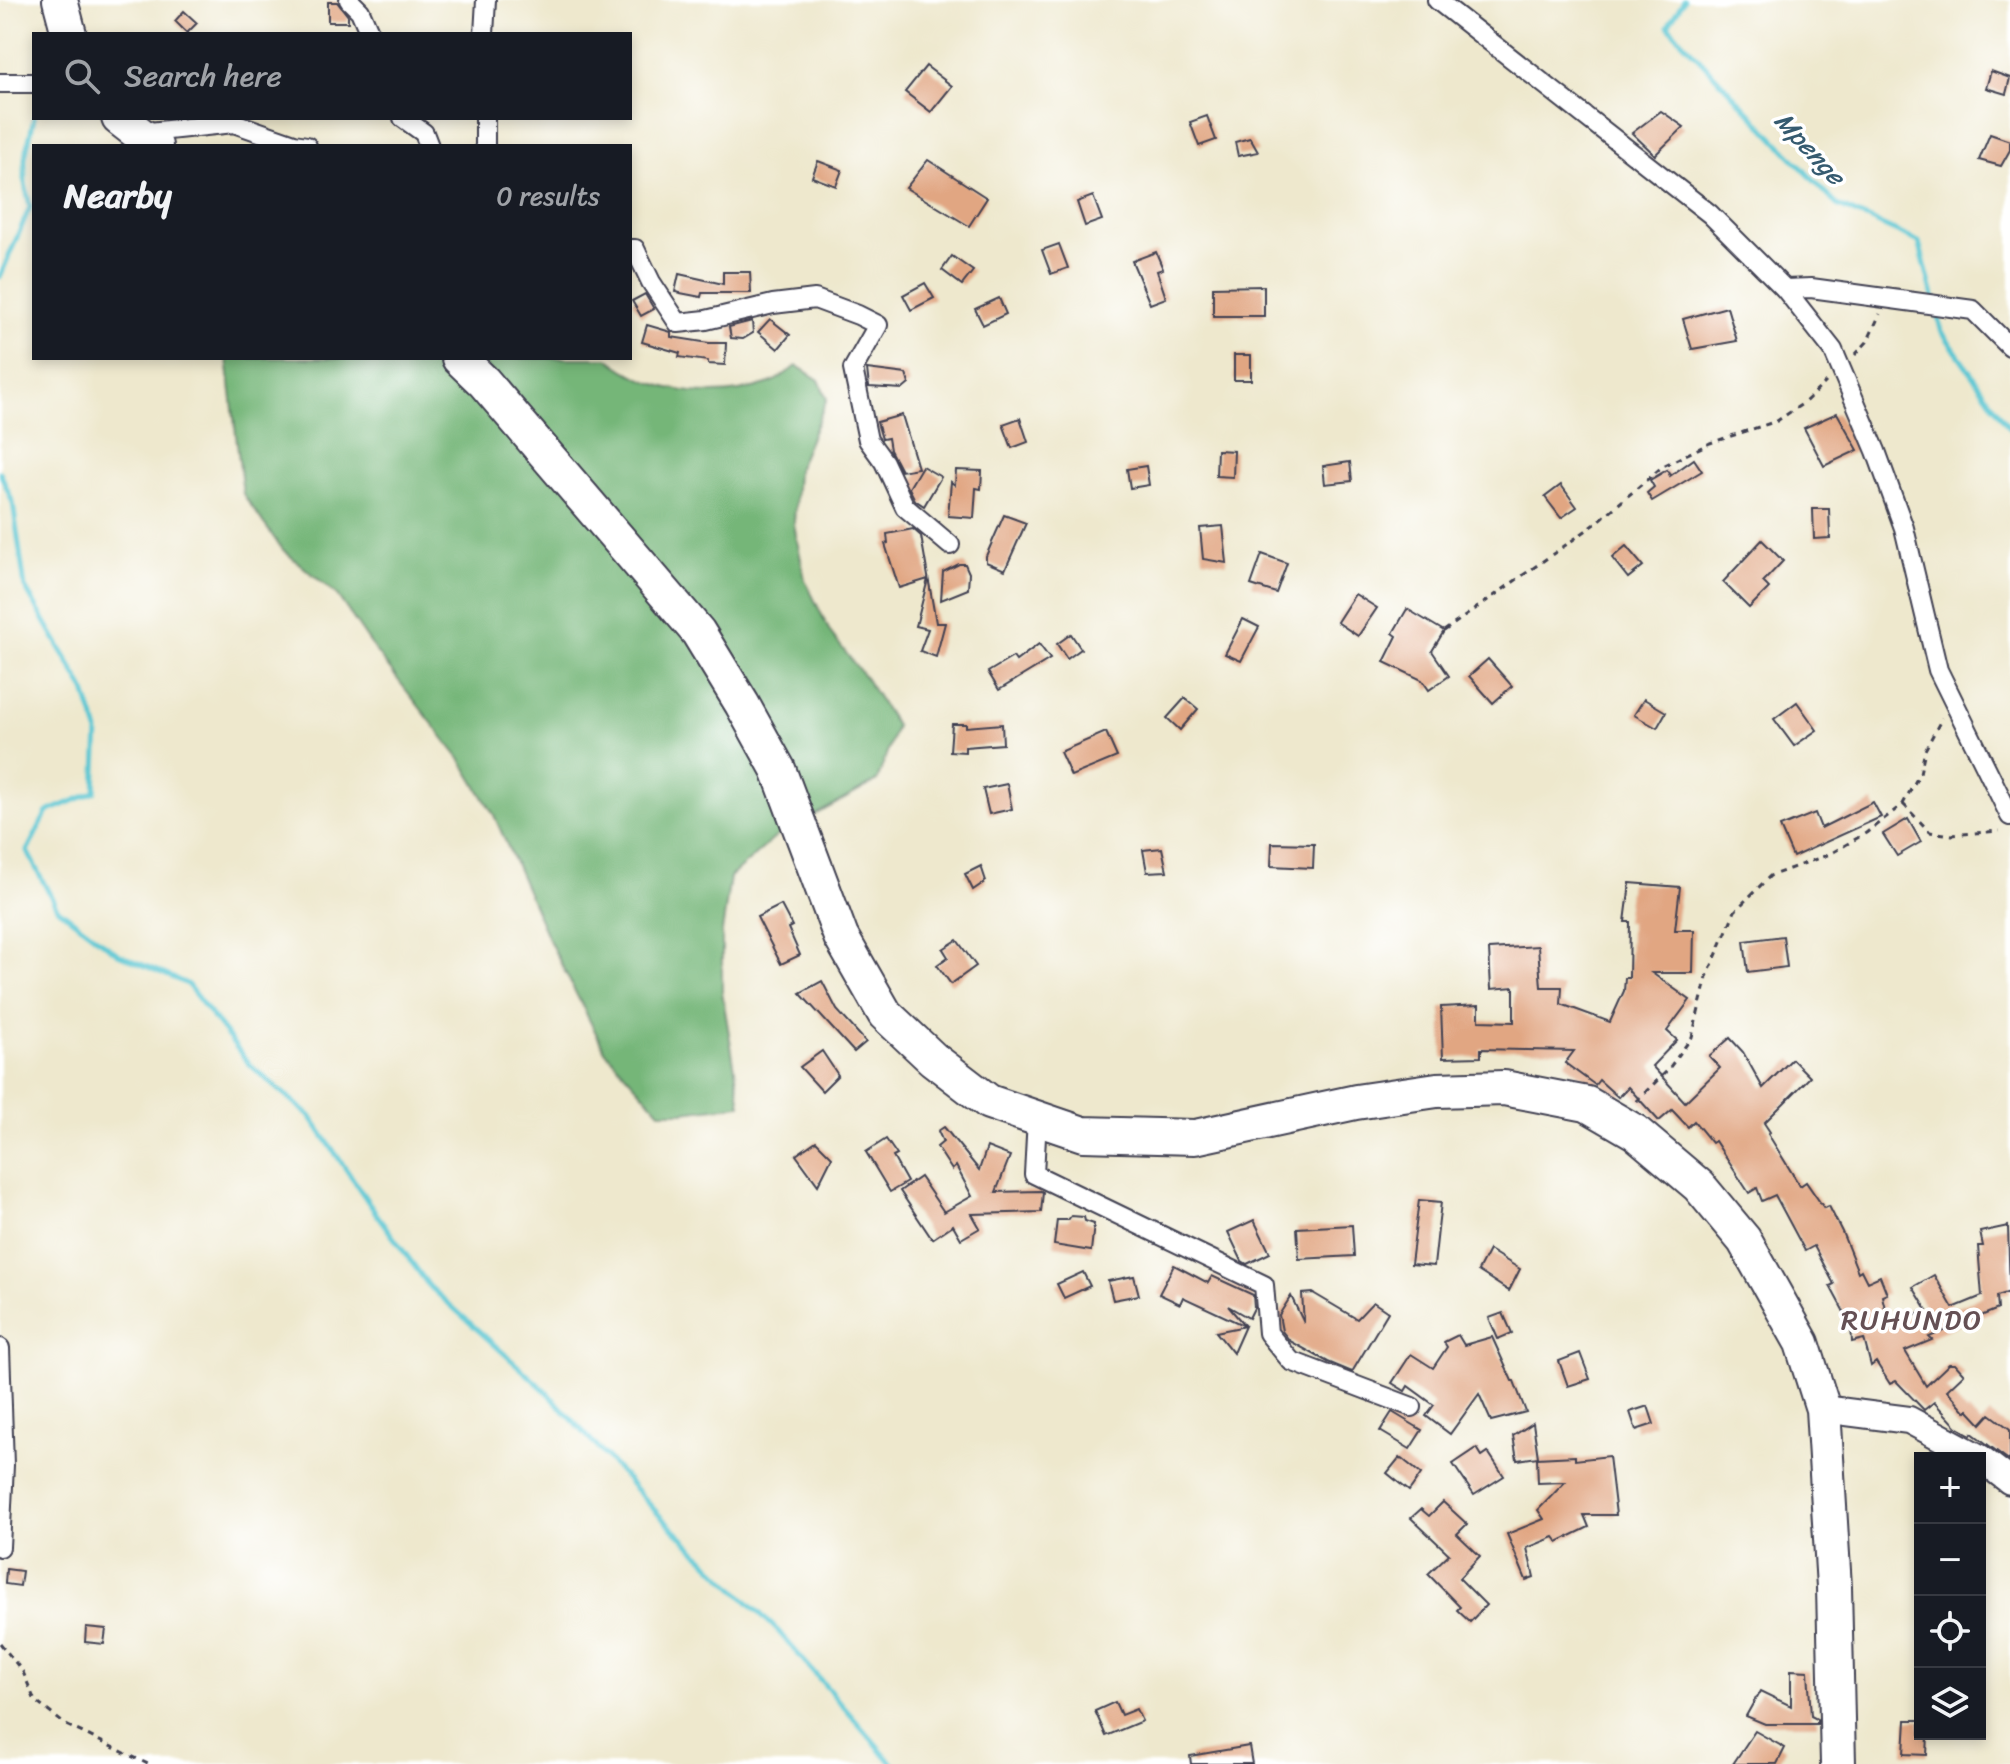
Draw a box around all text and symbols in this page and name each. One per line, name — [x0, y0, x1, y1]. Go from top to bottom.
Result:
search box — [32, 32, 632, 120]
text: Search here — [124, 49, 282, 103]
icon: search — [60, 54, 104, 98]
water label: Mpenge — [1763, 100, 1859, 198]
text: Nearby — [64, 166, 172, 226]
text: 0 results — [496, 173, 600, 219]
district label: RUHUNDO — [1841, 1295, 1983, 1344]
map controls — [1914, 1452, 1986, 1740]
button: + — [1914, 1452, 1986, 1524]
button: − — [1914, 1524, 1986, 1596]
button: locate — [1914, 1596, 1986, 1668]
button: layers — [1914, 1668, 1986, 1740]

